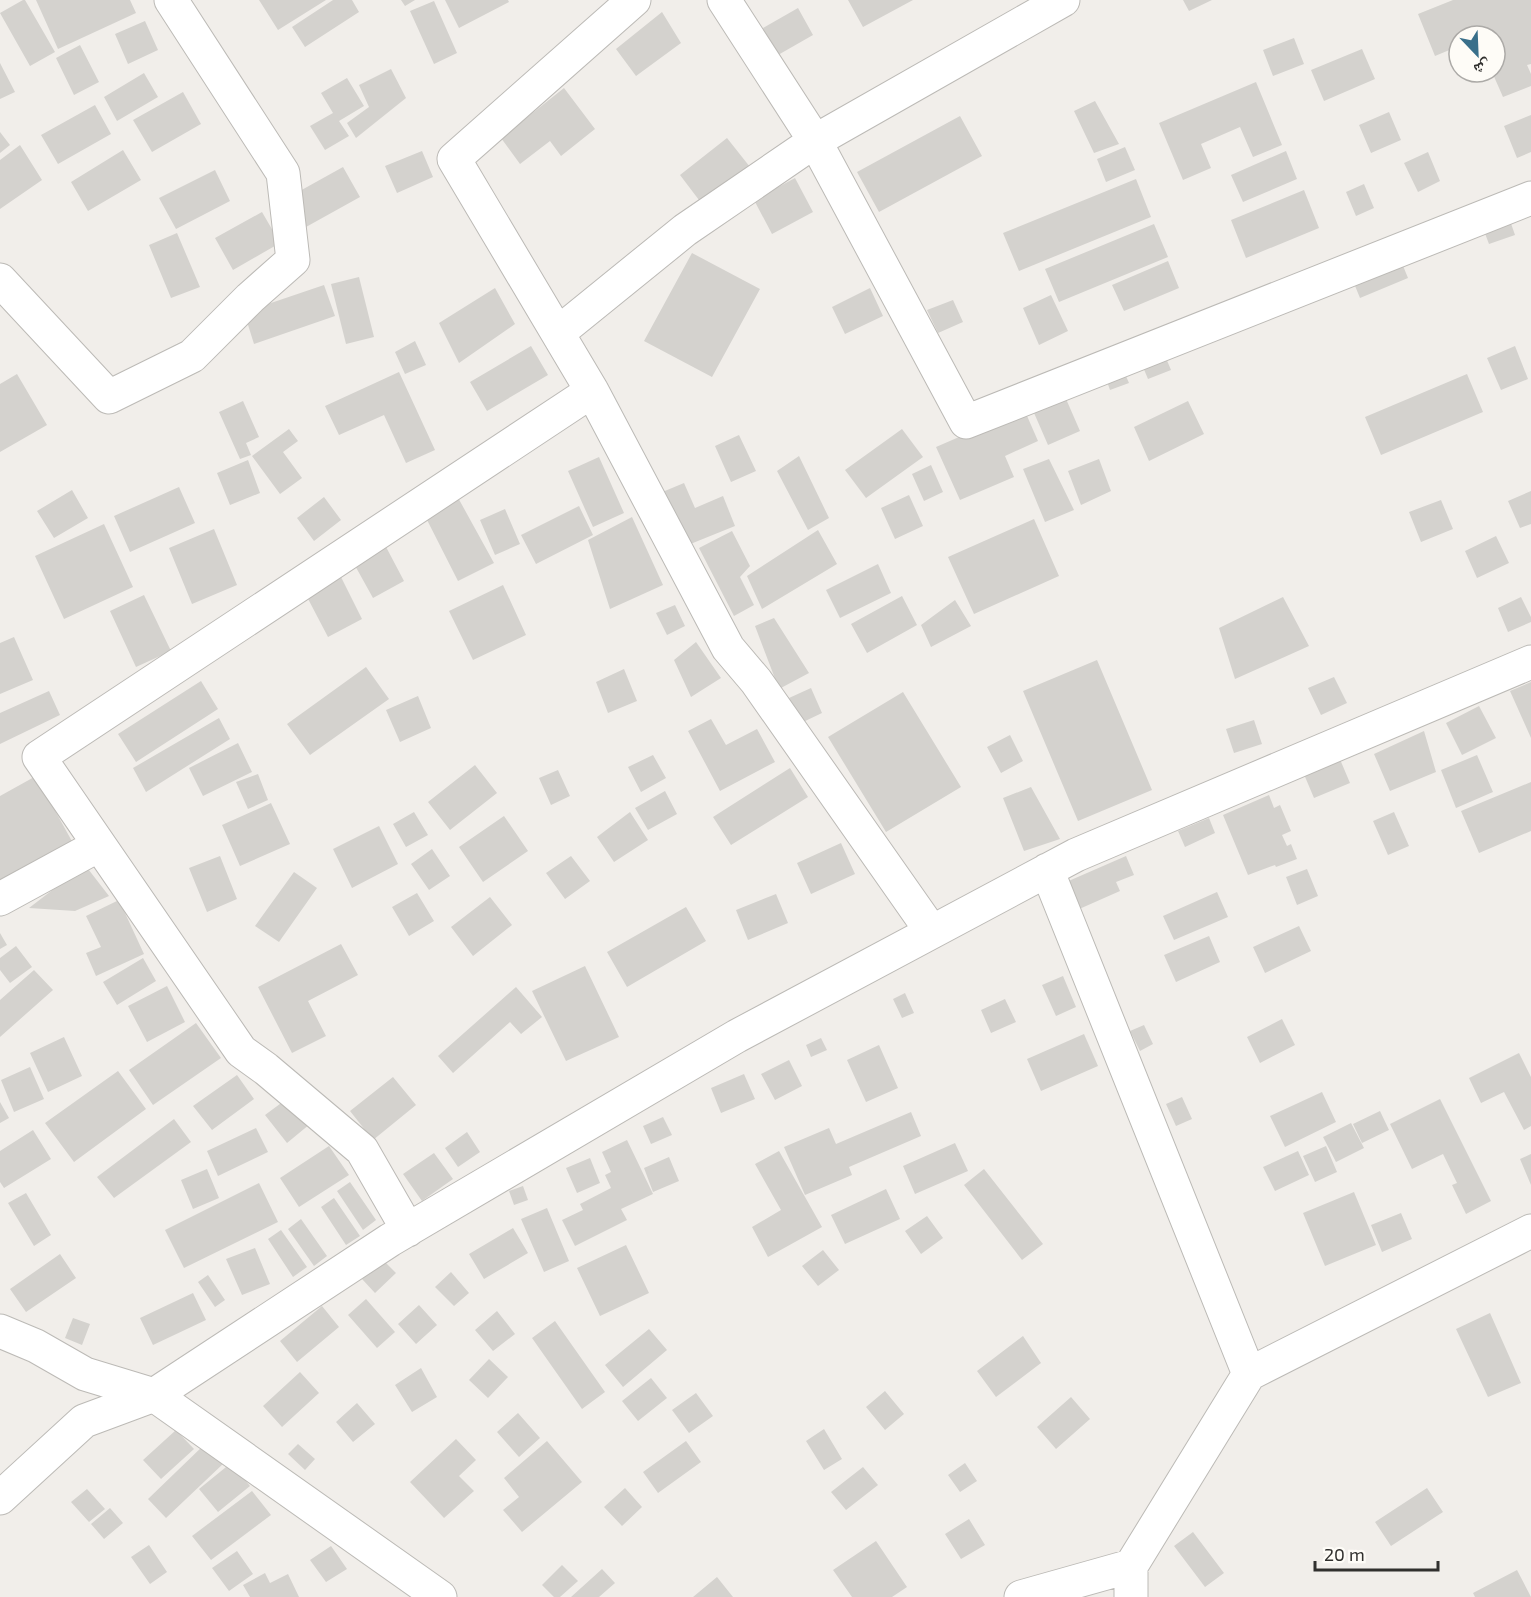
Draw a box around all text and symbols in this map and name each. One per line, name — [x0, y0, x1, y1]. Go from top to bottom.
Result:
north arrow — [1447, 24, 1507, 84]
text: ش — [1471, 55, 1495, 80]
scale bar — [1315, 1534, 1438, 1572]
text: 20 m — [1324, 1543, 1365, 1565]

